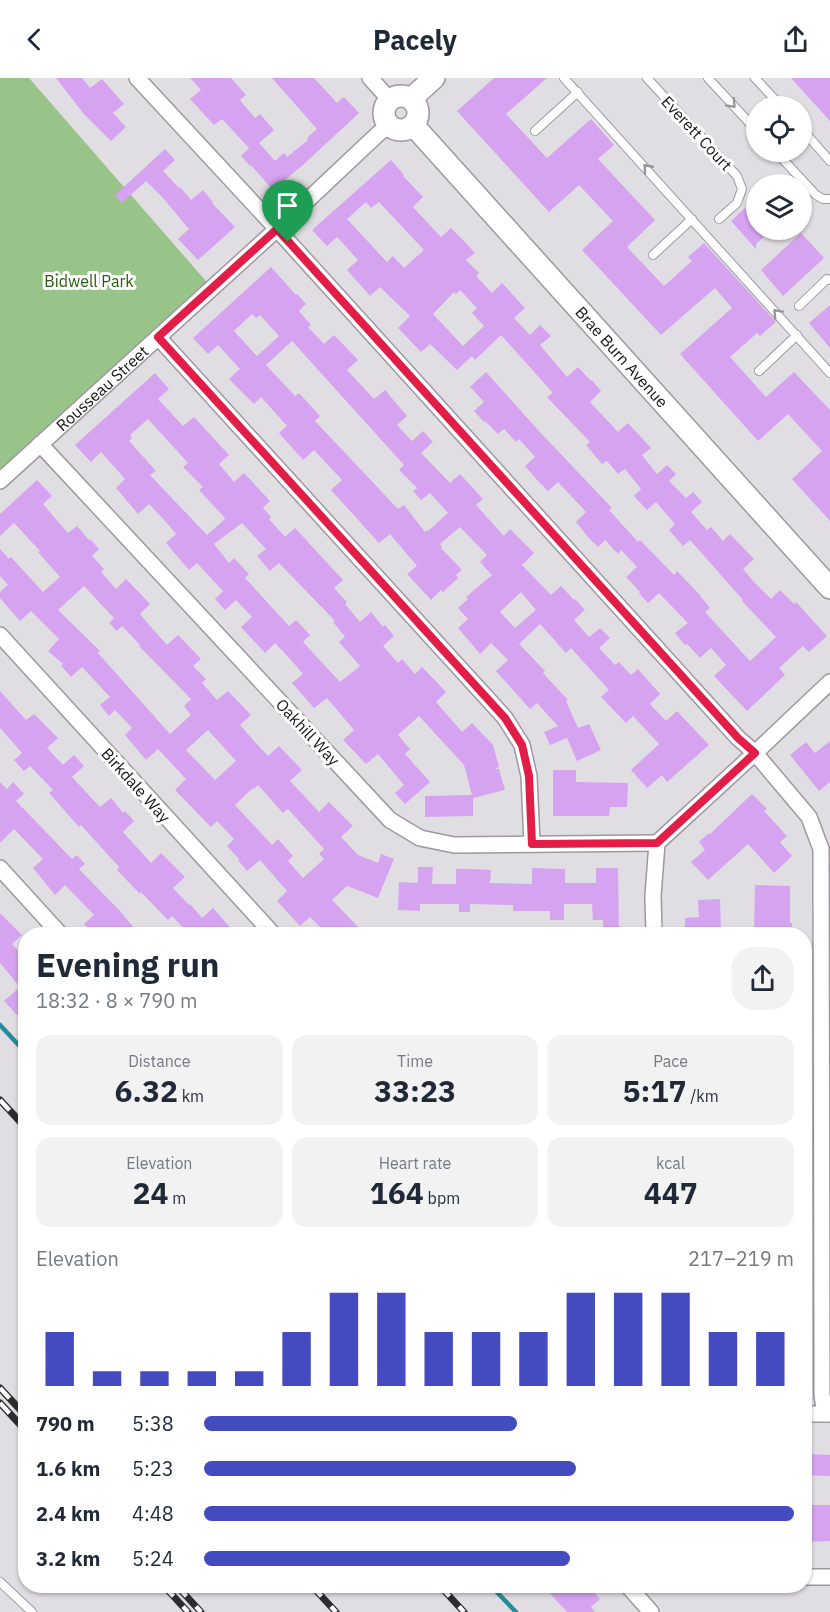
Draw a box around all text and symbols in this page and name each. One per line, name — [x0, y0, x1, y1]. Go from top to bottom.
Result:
text: Pacely — [373, 22, 457, 57]
icon: back — [18, 23, 51, 56]
icon: share — [779, 23, 812, 56]
street label: Everett Court — [657, 91, 737, 175]
map controls — [746, 96, 812, 240]
button: locate — [746, 96, 812, 162]
one-way arrow — [725, 97, 736, 108]
one-way arrow — [643, 165, 654, 175]
button: layers — [746, 174, 812, 240]
pin — [262, 180, 313, 242]
icon: arrive — [271, 189, 304, 222]
park label: Bidwell Park — [44, 271, 134, 291]
street label: Brae Burn Avenue — [571, 302, 673, 412]
one-way arrow — [774, 310, 785, 321]
street label: Rousseau Street — [52, 341, 152, 435]
street label: Oakhill Way — [272, 694, 344, 770]
street label: Birkdale Way — [97, 743, 175, 827]
text: Evening run — [36, 943, 220, 986]
button: share — [731, 947, 794, 1010]
text: 18:32 · 8 × 790 m — [36, 987, 197, 1014]
text: Distance — [128, 1051, 191, 1071]
text: Time — [397, 1051, 433, 1071]
text: Pace — [653, 1051, 688, 1071]
text: 6.32 — [115, 1071, 178, 1110]
text: 33:23 — [374, 1071, 456, 1110]
text: 5:17 — [623, 1071, 686, 1110]
text: km — [178, 1086, 204, 1106]
text: /km — [686, 1086, 719, 1106]
text: Elevation — [126, 1153, 192, 1173]
text: Heart rate — [379, 1153, 451, 1173]
text: kcal — [656, 1153, 685, 1173]
text: 24 — [132, 1173, 168, 1212]
text: 164 — [370, 1173, 424, 1212]
text: 447 — [644, 1173, 698, 1212]
text: m — [168, 1188, 186, 1208]
text: bpm — [424, 1188, 460, 1208]
text: Elevation — [36, 1245, 119, 1272]
text: 217–219 m — [688, 1245, 794, 1272]
text: 790 m — [36, 1410, 95, 1437]
text: 5:38 — [132, 1410, 174, 1437]
text: 1.6 km — [36, 1455, 100, 1482]
text: 5:23 — [132, 1455, 174, 1482]
text: 2.4 km — [36, 1500, 100, 1527]
text: 4:48 — [132, 1500, 174, 1527]
text: 3.2 km — [36, 1545, 100, 1572]
text: 5:24 — [132, 1545, 174, 1572]

